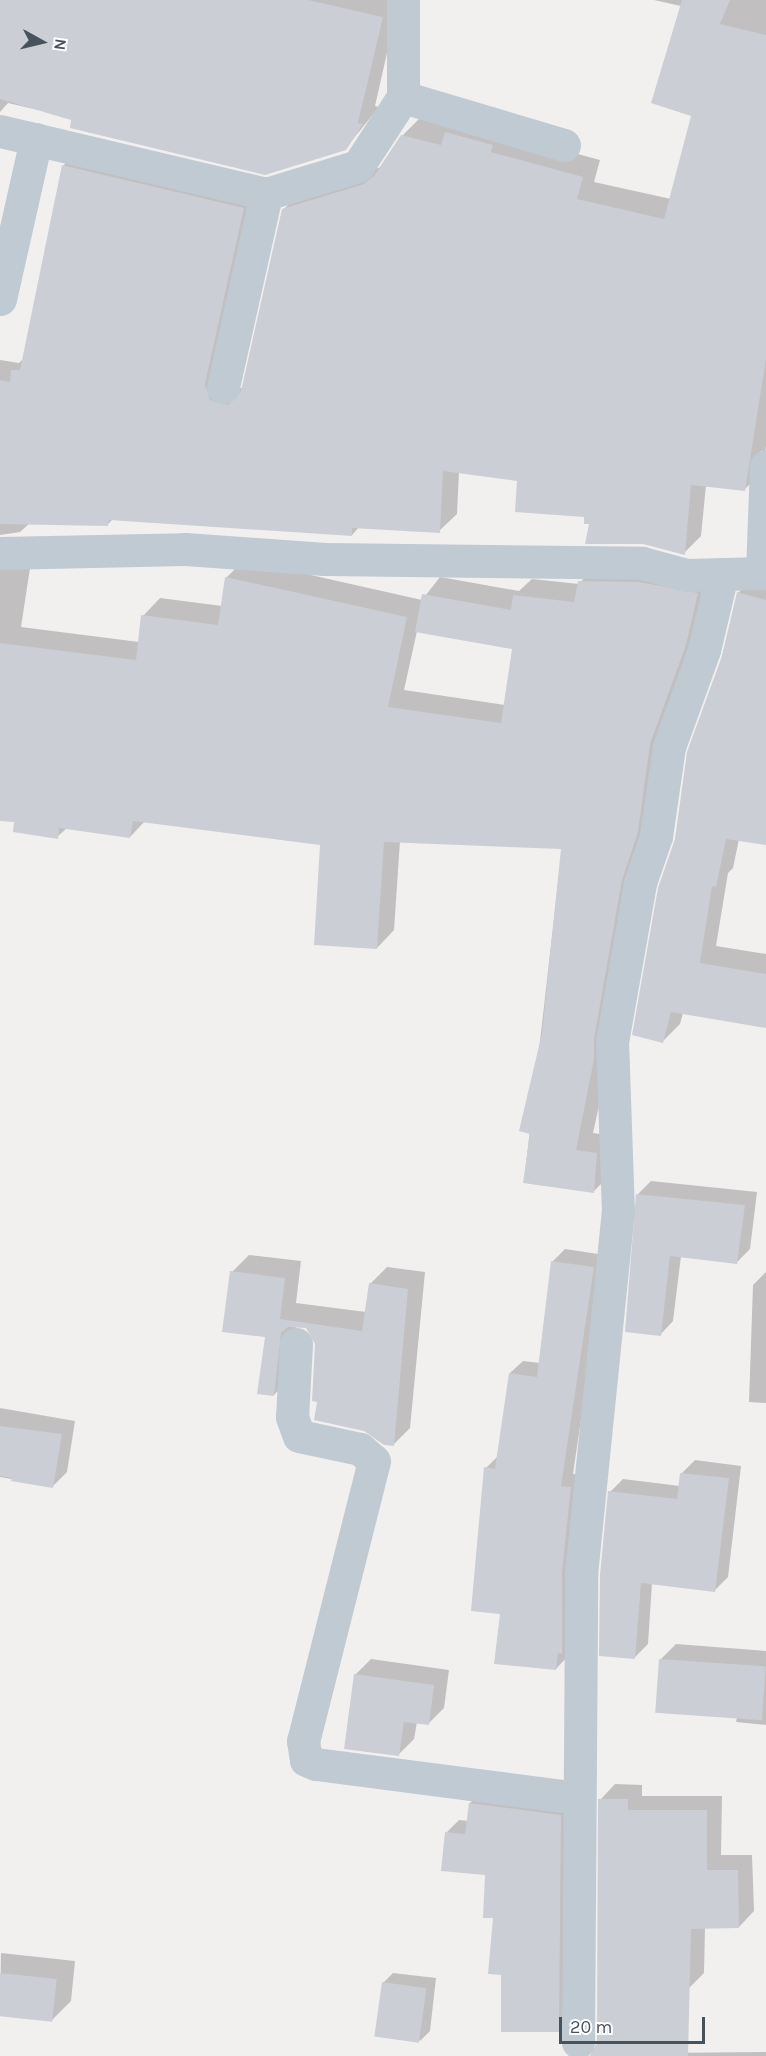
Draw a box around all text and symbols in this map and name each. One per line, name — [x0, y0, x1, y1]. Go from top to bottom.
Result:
north arrow — [12, 12, 72, 72]
text: N — [50, 38, 71, 52]
scale bar — [562, 2005, 708, 2043]
text: 20 m — [570, 2016, 612, 2038]

